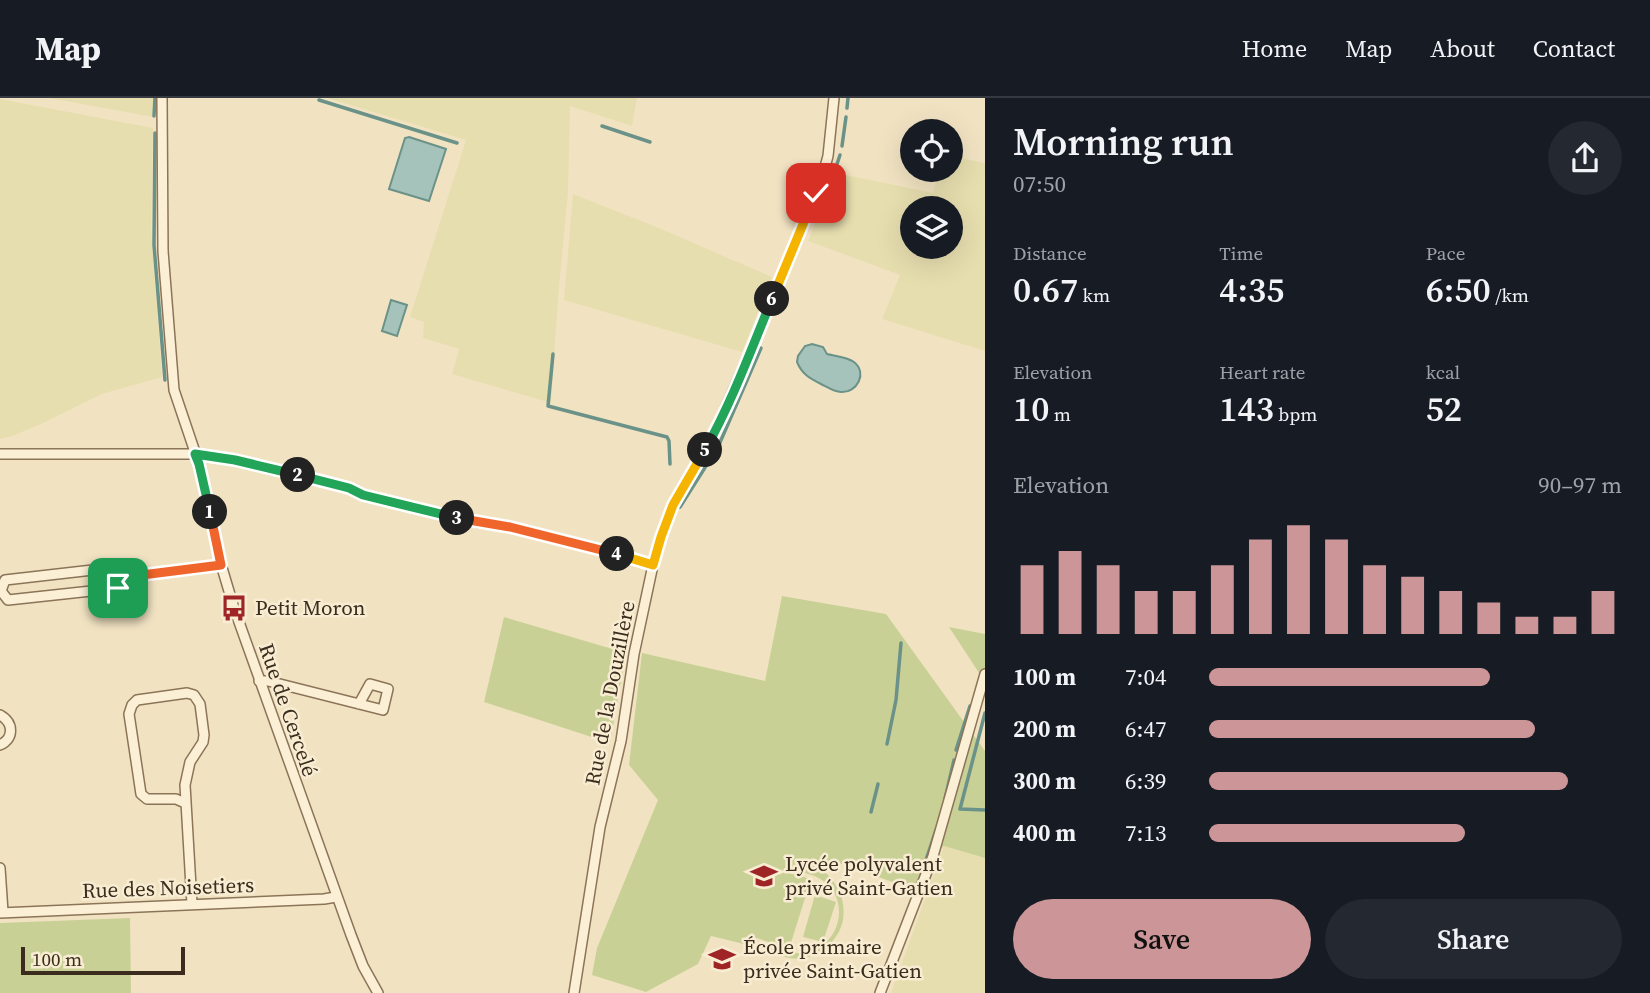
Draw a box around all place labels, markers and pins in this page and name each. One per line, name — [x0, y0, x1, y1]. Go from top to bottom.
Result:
pin — [786, 163, 846, 223]
pin: 6 — [754, 282, 790, 316]
pin: 5 — [688, 432, 722, 468]
pin: 2 — [280, 458, 316, 492]
pin: 1 — [192, 494, 228, 530]
pin: 3 — [440, 500, 475, 536]
pin: 4 — [600, 536, 634, 572]
pin — [88, 558, 148, 618]
bus stop icon: Petit Moron — [219, 593, 249, 623]
place label: Petit Moron — [255, 593, 366, 622]
place label: Lycée polyvalent privé Saint-Gatien — [785, 849, 954, 902]
school or university icon: Lycée polyvalent privé Saint-Gatien — [749, 861, 779, 891]
place label: École primaire privée Saint-Gatien — [743, 932, 922, 985]
school or university icon: École primaire privée Saint-Gatien — [707, 944, 737, 974]

